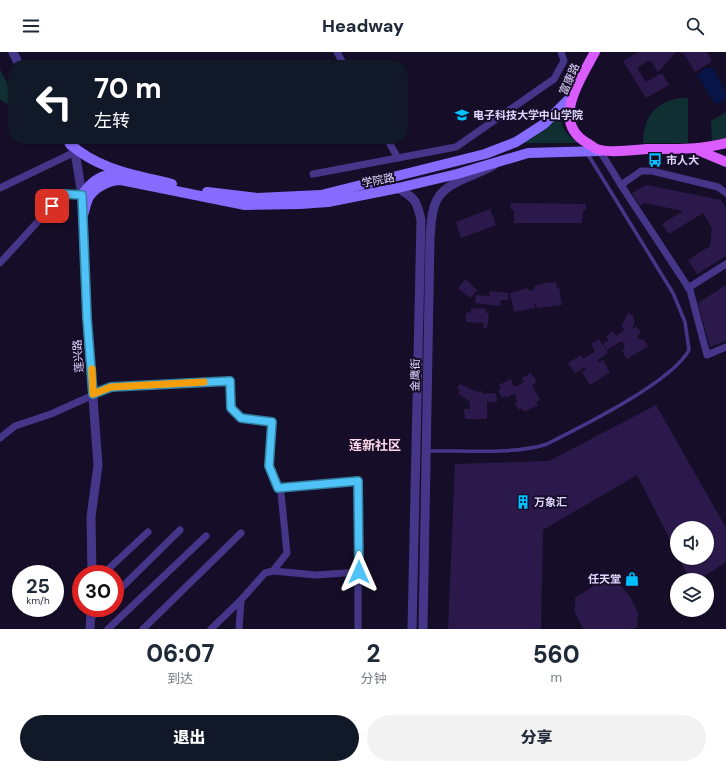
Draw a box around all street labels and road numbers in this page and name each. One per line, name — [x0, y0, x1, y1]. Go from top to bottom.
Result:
street label: 富康路 — [556, 61, 582, 97]
street label: 学院路 — [360, 170, 396, 190]
street label: 莲兴路 — [70, 339, 86, 373]
street label: 金鹰街 — [408, 358, 422, 392]

